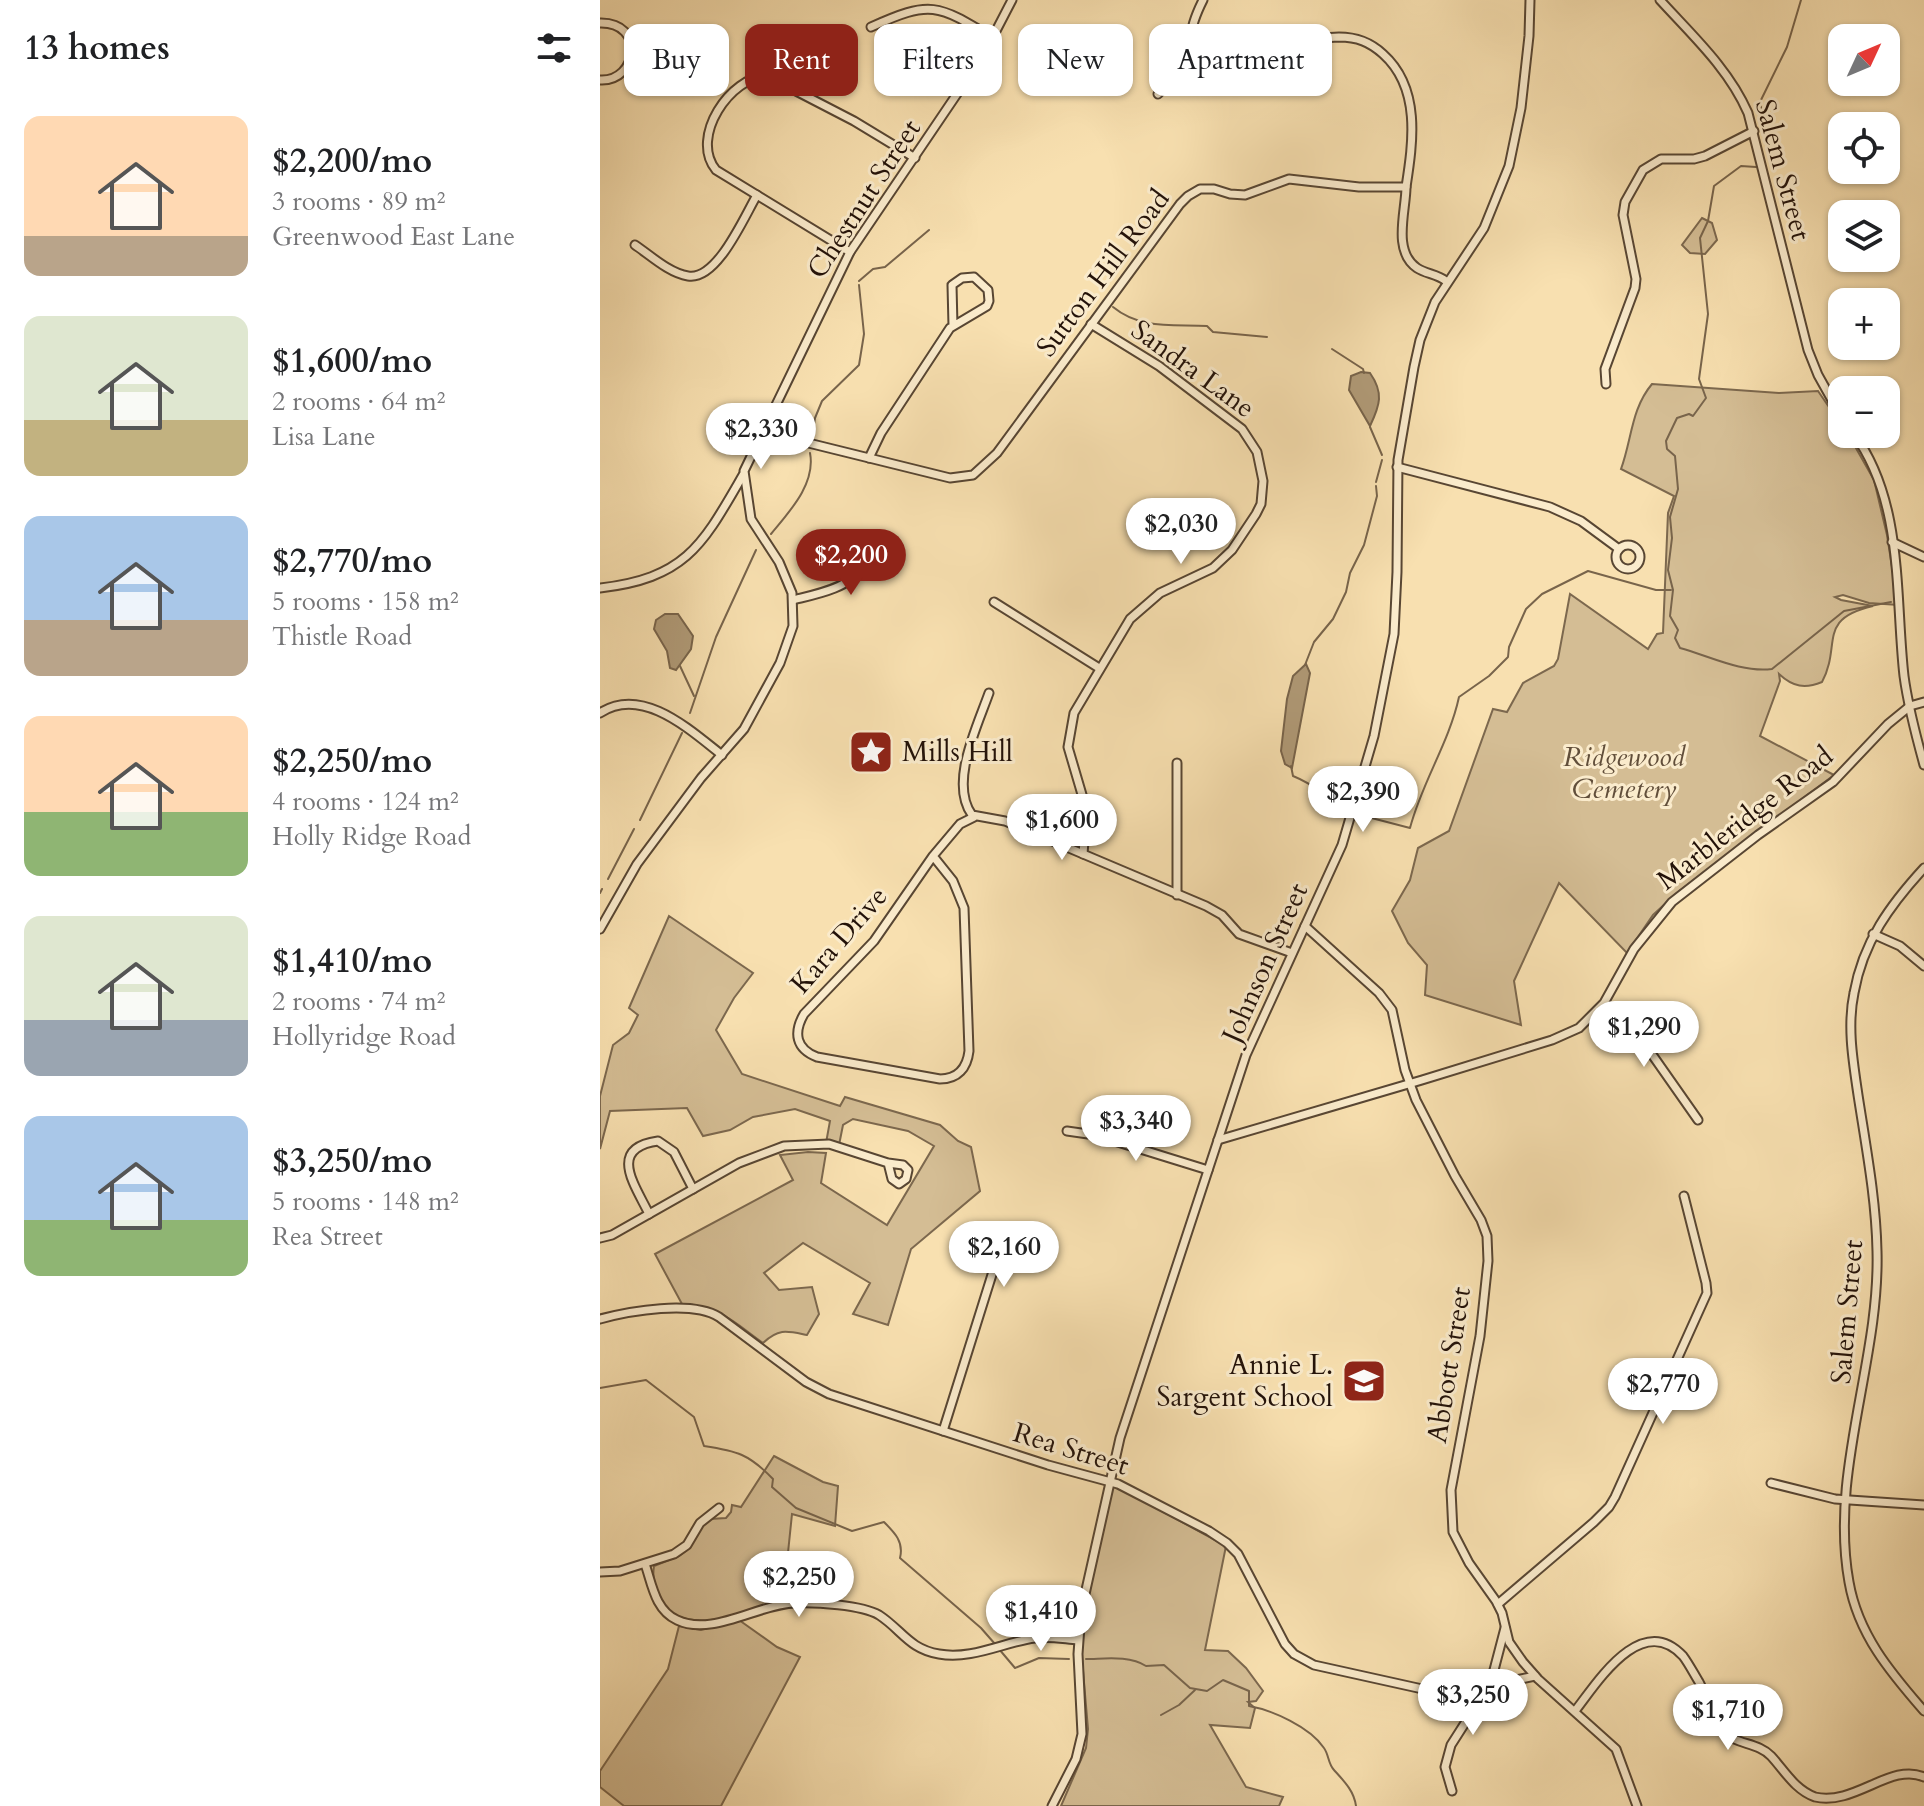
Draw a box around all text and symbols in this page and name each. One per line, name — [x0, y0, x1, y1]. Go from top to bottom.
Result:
chip: Buy — [624, 24, 729, 96]
chip: Rent — [745, 24, 858, 96]
chip: Filters — [874, 24, 1002, 96]
chip: New — [1018, 24, 1133, 96]
chip: Apartment — [1149, 24, 1332, 96]
north arrow — [1828, 24, 1900, 96]
map controls — [1828, 24, 1900, 448]
text: 13 homes — [24, 25, 170, 71]
icon: filters — [532, 26, 576, 70]
street label: Salem Street — [1746, 95, 1820, 245]
street label: Chestnut Street — [798, 112, 930, 286]
button: locate — [1828, 112, 1900, 184]
text: $2,200/mo — [272, 138, 432, 184]
icon: home — [88, 148, 184, 244]
street label: Sutton Hill Road — [1028, 182, 1178, 364]
text: 3 rooms · 89 m² — [272, 184, 445, 219]
button: layers — [1828, 200, 1900, 272]
text: Greenwood East Lane — [272, 219, 515, 254]
button: + — [1828, 288, 1900, 360]
street label: Sandra Lane — [1123, 311, 1263, 427]
text: $1,600/mo — [272, 338, 432, 384]
icon: home — [88, 348, 184, 444]
button: − — [1828, 376, 1900, 448]
text: 2 rooms · 64 m² — [272, 384, 445, 419]
pin: $2,330 — [696, 403, 826, 471]
text: $2,330 — [724, 411, 798, 446]
text: Lisa Lane — [272, 419, 376, 454]
pin: $2,030 — [1116, 498, 1246, 566]
text: $2,030 — [1144, 506, 1218, 541]
pin: $2,200 — [786, 529, 916, 597]
text: $2,200 — [814, 537, 888, 572]
text: $2,770/mo — [272, 538, 432, 584]
icon: home — [88, 548, 184, 644]
text: 5 rooms · 158 m² — [272, 584, 459, 619]
text: Thistle Road — [272, 619, 412, 654]
place icon: Mills Hill — [847, 728, 895, 776]
place label: Mills Hill — [902, 733, 1013, 771]
street label: Marbleridge Road — [1649, 737, 1841, 899]
text: $2,250/mo — [272, 738, 432, 784]
park label: Ridgewood Cemetery — [1563, 738, 1686, 808]
icon: home — [88, 748, 184, 844]
pin: $2,390 — [1298, 766, 1428, 834]
text: $2,390 — [1326, 774, 1400, 809]
text: 4 rooms · 124 m² — [272, 784, 459, 819]
pin: $1,600 — [997, 794, 1127, 862]
text: $1,600 — [1025, 802, 1099, 837]
text: Holly Ridge Road — [272, 819, 471, 854]
street label: Johnson Street — [1211, 877, 1317, 1053]
street label: Kara Drive — [782, 878, 896, 1002]
text: $1,410/mo — [272, 938, 432, 984]
icon: home — [88, 948, 184, 1044]
text: 2 rooms · 74 m² — [272, 984, 445, 1019]
pin: $1,290 — [1579, 1001, 1709, 1069]
text: $1,290 — [1607, 1009, 1681, 1044]
text: Hollyridge Road — [272, 1019, 456, 1054]
pin: $3,340 — [1071, 1095, 1201, 1163]
text: $3,340 — [1099, 1103, 1173, 1138]
text: $3,250/mo — [272, 1138, 432, 1184]
icon: home — [88, 1148, 184, 1244]
text: 5 rooms · 148 m² — [272, 1184, 459, 1219]
text: Rea Street — [272, 1219, 383, 1254]
pin: $2,160 — [939, 1221, 1069, 1289]
text: $2,160 — [967, 1229, 1041, 1264]
street label: Salem Street — [1822, 1238, 1872, 1386]
street label: Abbott Street — [1418, 1284, 1480, 1446]
place label: Annie L. Sargent School — [1156, 1346, 1333, 1416]
school or university icon: Annie L. Sargent School — [1340, 1357, 1388, 1405]
pin: $2,770 — [1598, 1358, 1728, 1426]
text: $2,770 — [1626, 1366, 1700, 1401]
street label: Rea Street — [1008, 1413, 1134, 1485]
pin: $2,250 — [734, 1551, 864, 1619]
text: $2,250 — [762, 1559, 836, 1594]
pin: $1,410 — [976, 1585, 1106, 1653]
text: $1,410 — [1004, 1593, 1078, 1628]
pin: $3,250 — [1408, 1669, 1538, 1737]
text: $3,250 — [1436, 1677, 1510, 1712]
pin: $1,710 — [1663, 1684, 1793, 1752]
text: $1,710 — [1691, 1692, 1765, 1727]

